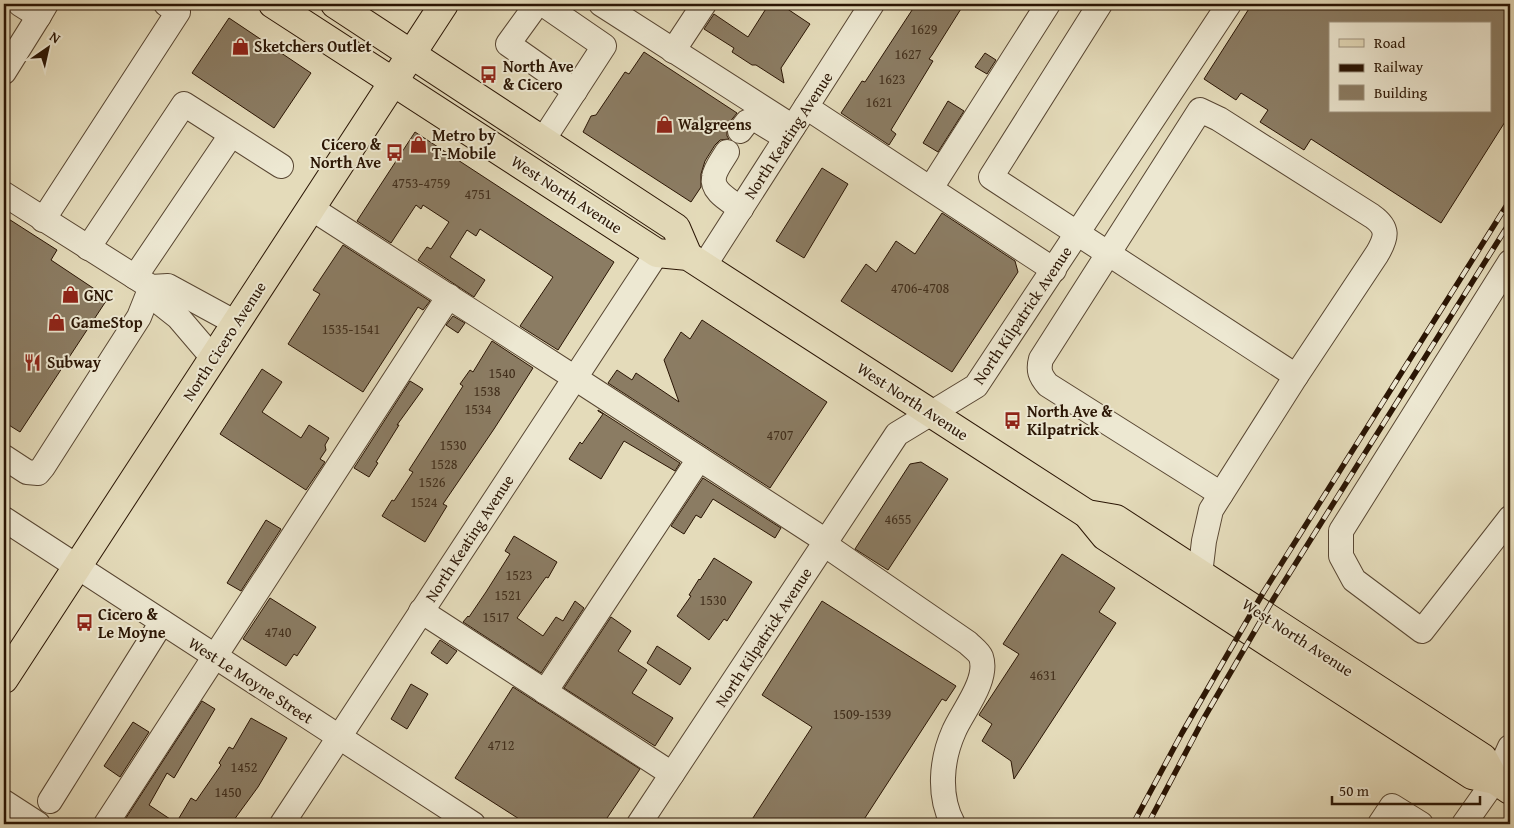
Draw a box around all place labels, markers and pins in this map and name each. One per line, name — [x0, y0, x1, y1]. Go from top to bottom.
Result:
place label: Sketchers Outlet — [254, 34, 371, 58]
shop icon: Sketchers Outlet — [230, 36, 250, 56]
place label: North Ave & Cicero — [503, 54, 574, 96]
bus stop icon: North Ave & Cicero — [479, 65, 499, 85]
place label: Walgreens — [678, 112, 752, 136]
shop icon: Walgreens — [654, 114, 674, 134]
place label: Metro by T-Mobile — [432, 123, 497, 165]
place label: Cicero & North Ave — [310, 132, 382, 174]
shop icon: Metro by T-Mobile — [408, 134, 428, 154]
bus stop icon: Cicero & North Ave — [385, 143, 405, 163]
place label: GNC — [84, 283, 113, 307]
shop icon: GNC — [60, 285, 80, 305]
place label: GameStop — [71, 310, 143, 334]
shop icon: GameStop — [47, 312, 67, 332]
place label: Subway — [47, 350, 102, 374]
restaurant icon: Subway — [23, 352, 43, 372]
place label: North Ave & Kilpatrick — [1027, 399, 1113, 441]
bus stop icon: North Ave & Kilpatrick — [1003, 410, 1023, 430]
place label: Cicero & Le Moyne — [98, 602, 166, 644]
bus stop icon: Cicero & Le Moyne — [74, 613, 94, 633]

